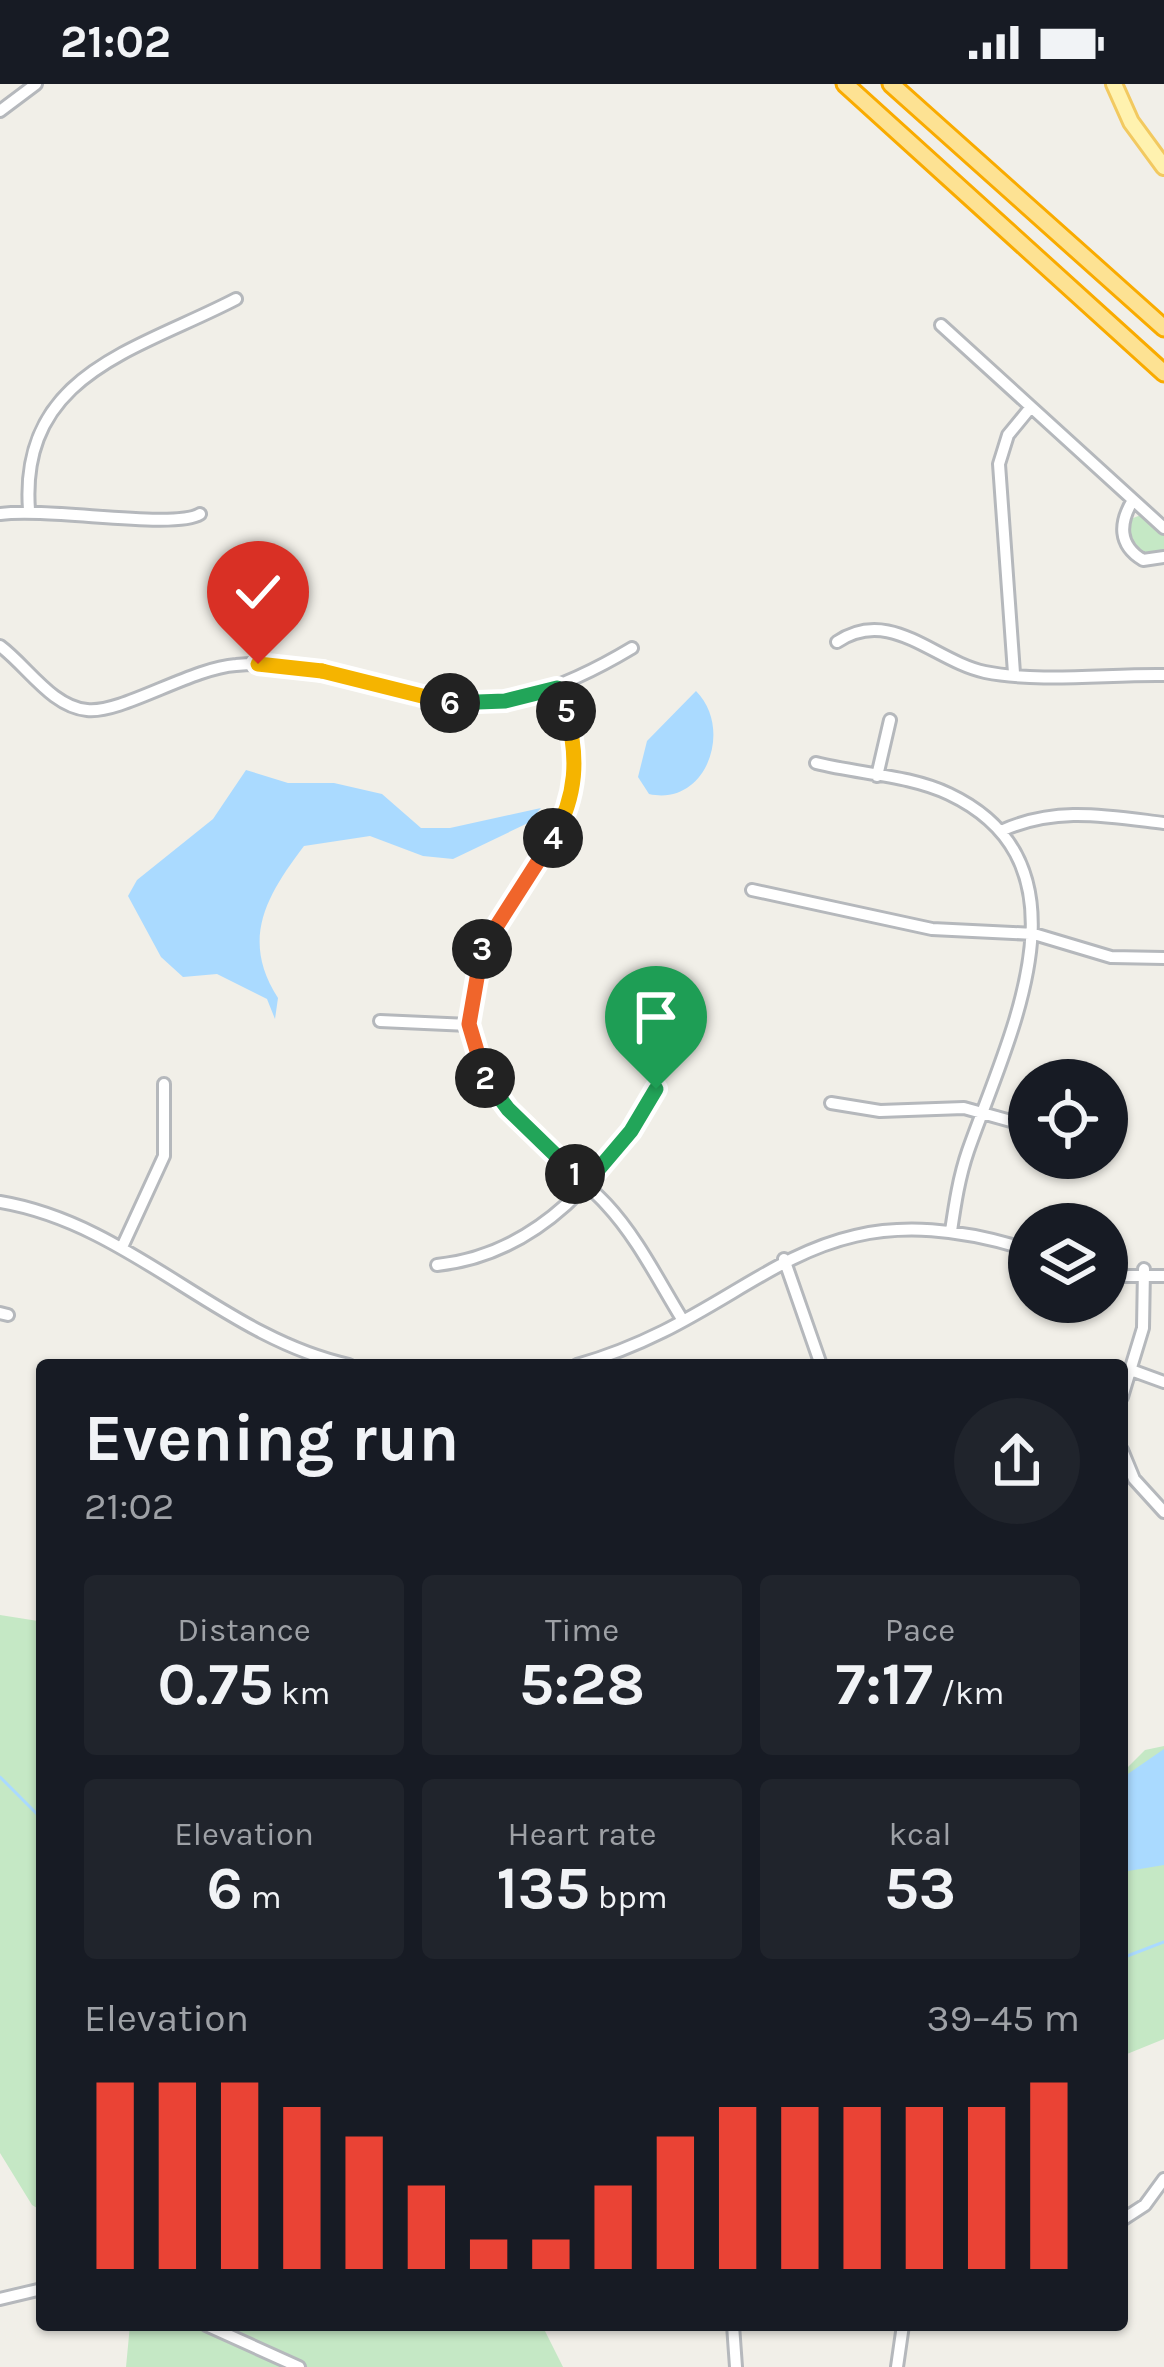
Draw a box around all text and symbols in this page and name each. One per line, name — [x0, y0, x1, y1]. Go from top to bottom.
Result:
text: 21:02 — [60, 16, 171, 68]
pin — [207, 541, 309, 664]
icon: check — [225, 559, 291, 625]
pin: 6 — [420, 673, 480, 733]
pin: 5 — [536, 681, 596, 741]
text: 6 — [440, 684, 460, 722]
text: 5 — [556, 692, 576, 730]
pin: 4 — [523, 808, 583, 868]
text: 4 — [543, 819, 563, 857]
pin: 3 — [452, 919, 512, 979]
text: 3 — [472, 930, 492, 968]
pin — [605, 966, 707, 1089]
icon: arrive — [623, 984, 689, 1050]
pin: 2 — [455, 1048, 515, 1108]
text: 2 — [475, 1059, 495, 1097]
map controls — [1008, 1059, 1128, 1323]
button: locate — [1008, 1059, 1128, 1179]
pin: 1 — [545, 1144, 605, 1204]
text: 1 — [569, 1155, 581, 1193]
button: layers — [1008, 1203, 1128, 1323]
button: share — [954, 1398, 1080, 1524]
text: Evening run — [84, 1399, 459, 1477]
text: 21:02 — [84, 1483, 174, 1529]
text: Distance — [177, 1611, 311, 1649]
text: Time — [545, 1611, 619, 1649]
text: Pace — [885, 1611, 955, 1649]
text: 0.75 — [158, 1649, 273, 1719]
text: 5:28 — [519, 1649, 645, 1719]
text: 7:17 — [836, 1649, 933, 1719]
text: km — [273, 1674, 330, 1712]
text: /km — [933, 1674, 1004, 1712]
text: Elevation — [174, 1815, 314, 1853]
text: Heart rate — [508, 1815, 656, 1853]
text: kcal — [888, 1815, 952, 1853]
text: 6 — [206, 1853, 243, 1923]
text: 135 — [496, 1853, 590, 1923]
text: 53 — [884, 1853, 956, 1923]
text: m — [243, 1878, 282, 1916]
text: bpm — [590, 1878, 668, 1916]
text: Elevation — [84, 1995, 249, 2041]
text: 39–45 m — [926, 1995, 1080, 2041]

